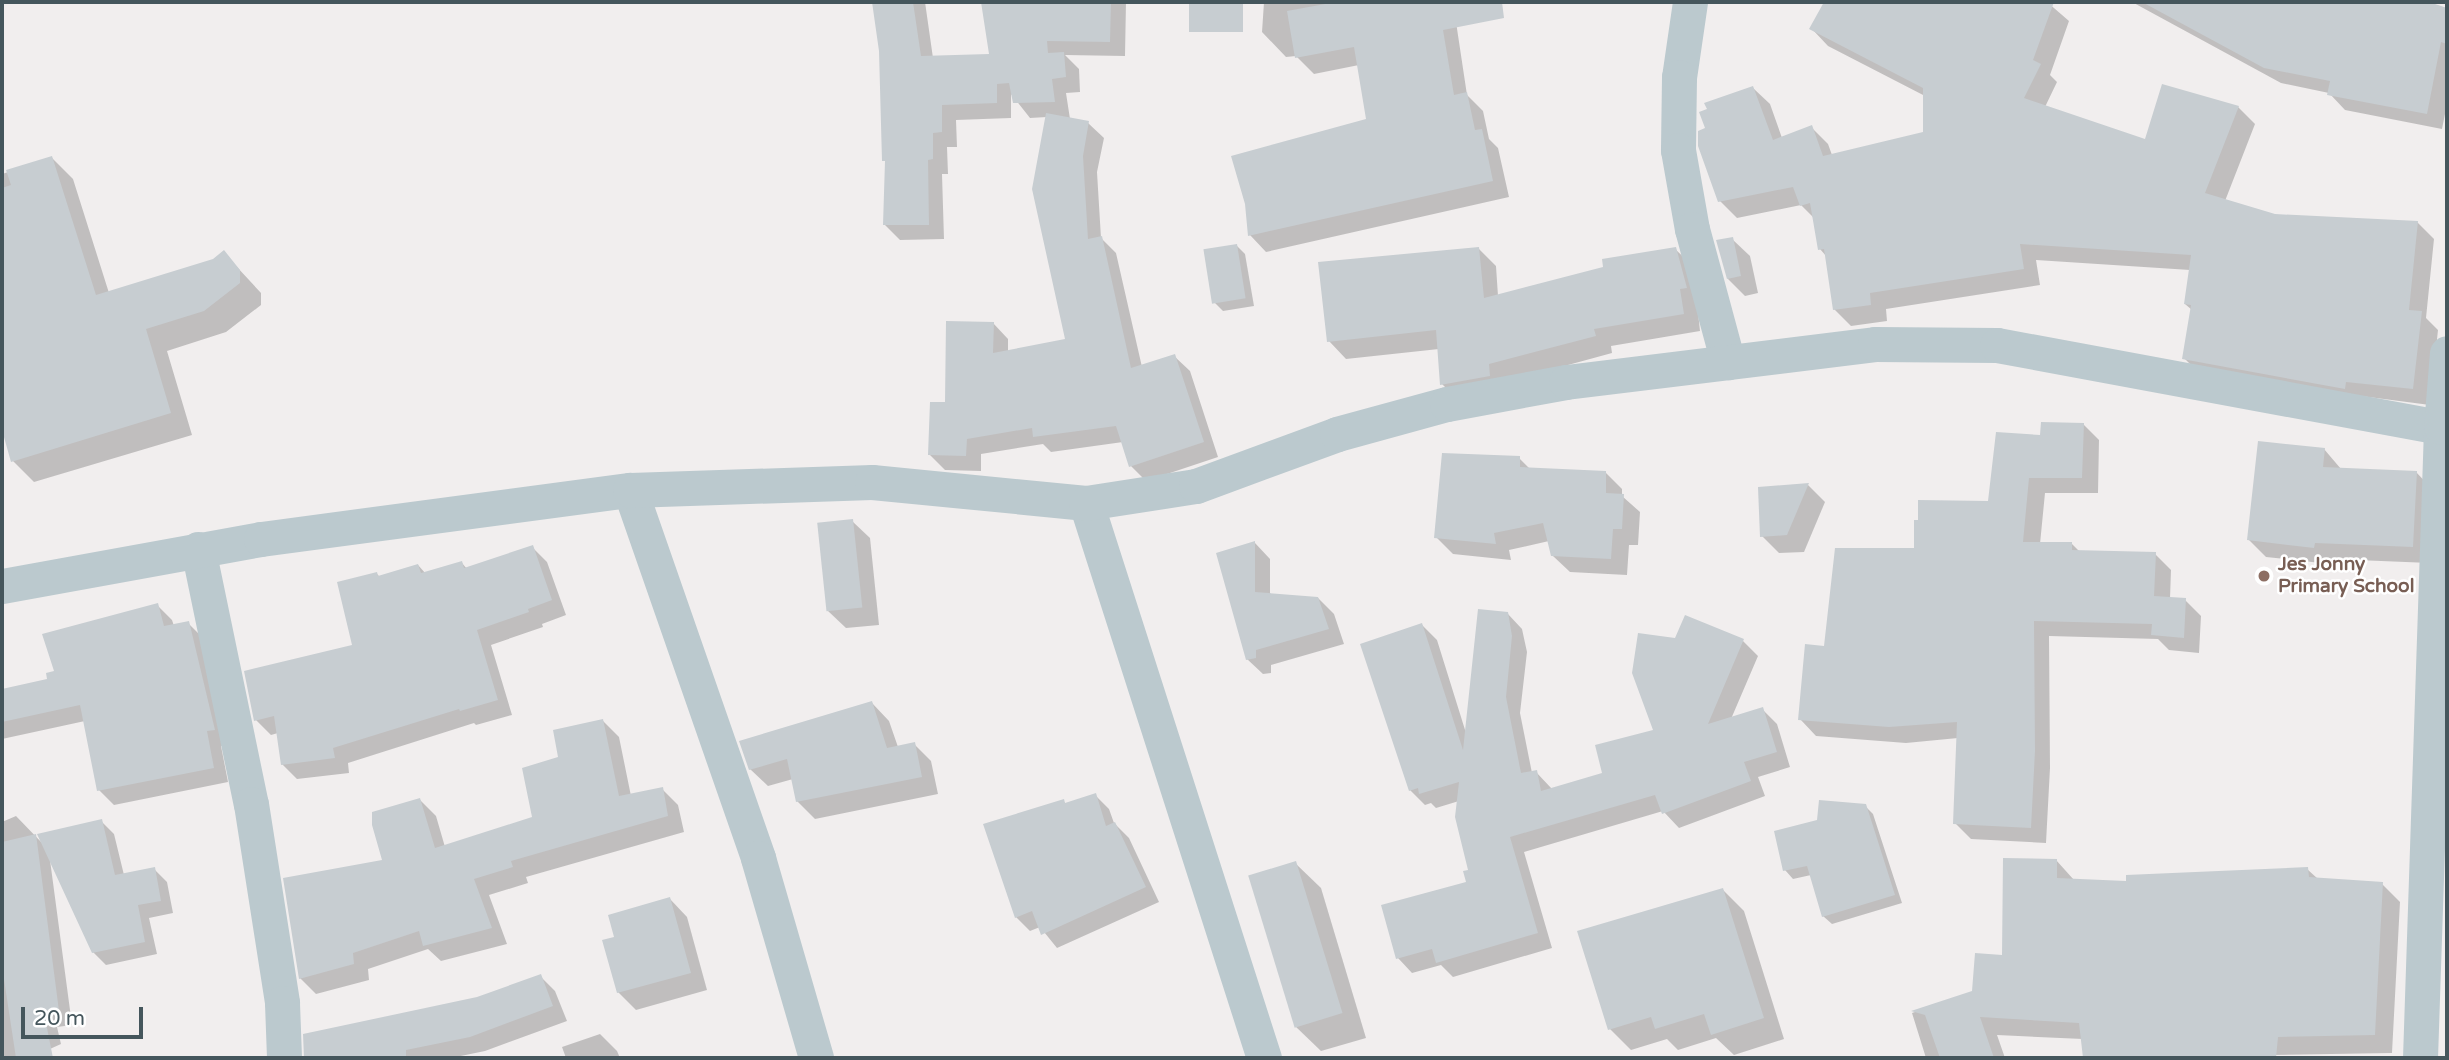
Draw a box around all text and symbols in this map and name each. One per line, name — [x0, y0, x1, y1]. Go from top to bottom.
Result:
place label: Jes Jonny Primary School — [2278, 554, 2414, 598]
marker: Jes Jonny Primary School — [2256, 568, 2272, 584]
scale bar — [24, 993, 147, 1038]
text: 20 m — [34, 1006, 85, 1031]

